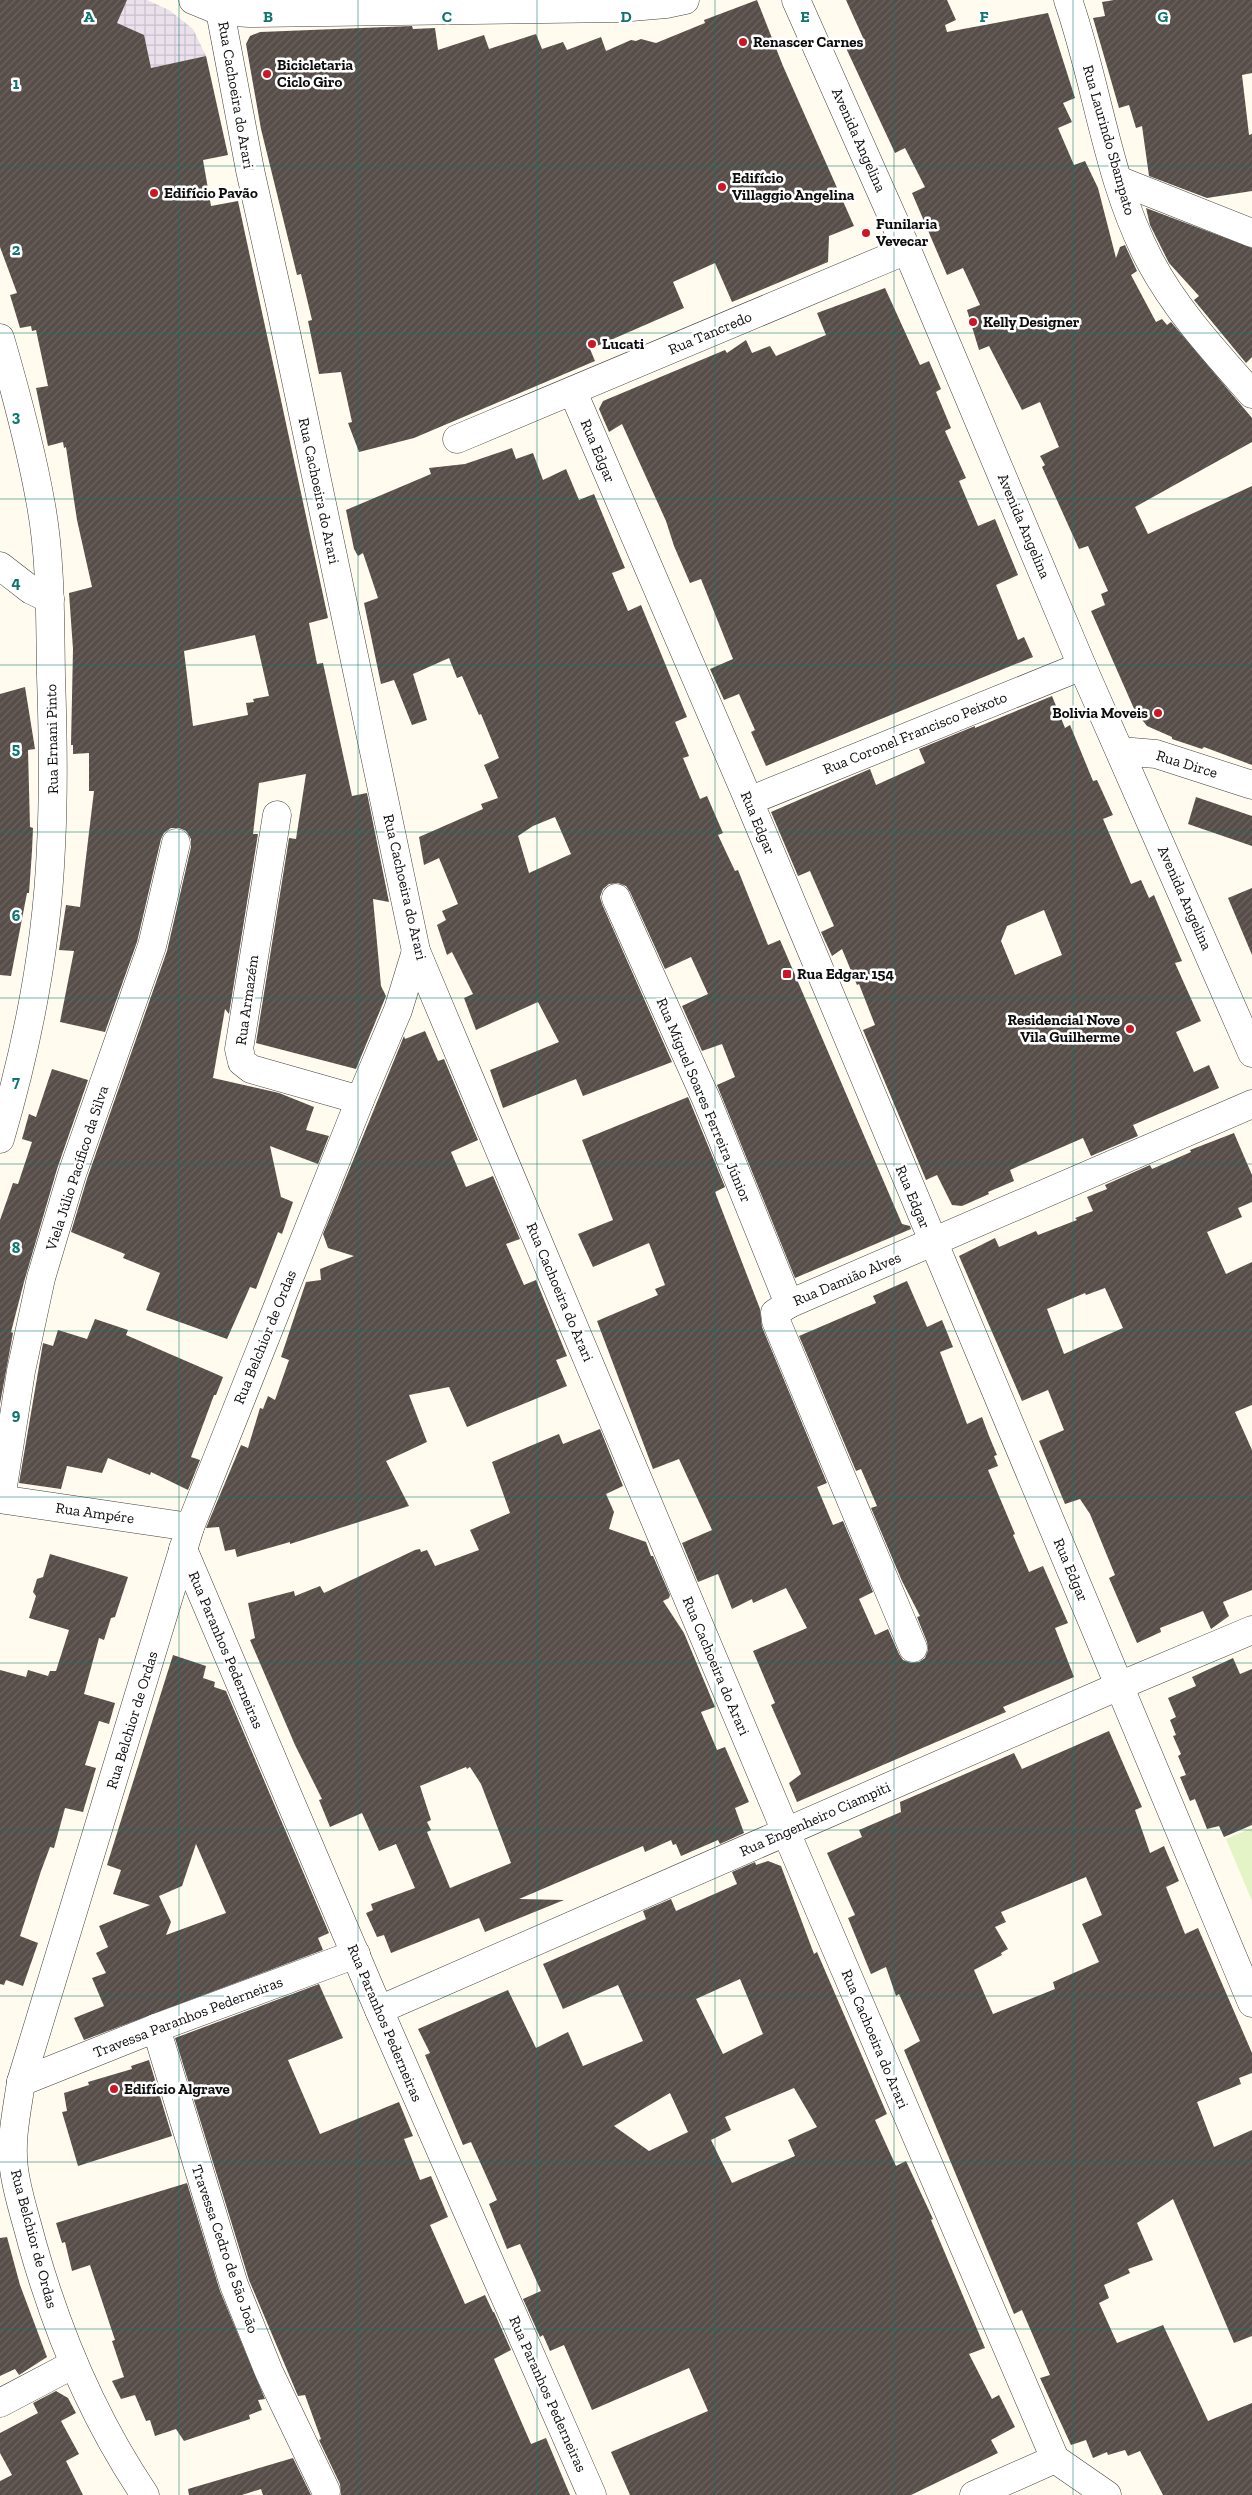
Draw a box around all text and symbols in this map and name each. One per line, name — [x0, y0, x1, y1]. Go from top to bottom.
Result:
text: A — [84, 7, 95, 26]
text: B — [263, 7, 273, 26]
text: C — [442, 7, 452, 26]
text: D — [620, 7, 632, 26]
text: E — [800, 7, 810, 26]
text: F — [979, 7, 989, 26]
text: G — [1158, 7, 1169, 26]
street label: Rua Cachoeira do Arari — [214, 20, 258, 170]
place label: Renascer Carnes — [753, 33, 864, 51]
marker: Renascer Carnes — [737, 36, 749, 48]
place label: Bicicletaria Ciclo Giro — [277, 56, 354, 91]
street label: Rua Laurindo Sbampato — [1079, 63, 1139, 218]
marker: Bicicletaria Ciclo Giro — [261, 68, 273, 80]
text: 1 — [13, 74, 20, 93]
street label: Avenida Angelina — [828, 85, 890, 195]
place label: Edifício Villaggio Angelina — [732, 169, 855, 204]
marker: Edifício Villaggio Angelina — [716, 181, 728, 193]
place label: Edifício Pavão — [164, 184, 258, 202]
marker: Edifício Pavão — [148, 187, 160, 199]
place label: Funilaria Vevecar — [876, 215, 938, 250]
marker: Funilaria Vevecar — [860, 227, 872, 239]
text: 2 — [12, 240, 21, 259]
street label: Rua Tancredo — [666, 307, 755, 359]
place label: Kelly Designer — [983, 313, 1080, 331]
marker: Kelly Designer — [967, 316, 979, 328]
place label: Lucati — [602, 335, 645, 353]
marker: Lucati — [586, 338, 598, 350]
text: 3 — [12, 407, 21, 426]
street label: Rua Cachoeira do Arari — [295, 416, 343, 566]
street label: Rua Edgar — [577, 417, 619, 485]
street label: Avenida Angelina — [994, 471, 1054, 581]
text: 4 — [11, 573, 21, 592]
street label: Rua Ernani Pinto — [42, 683, 62, 794]
street label: Rua Coronel Francisco Peixoto — [820, 688, 1010, 778]
place label: Bolivia Moveis — [1052, 704, 1148, 722]
marker: Bolivia Moveis — [1152, 707, 1164, 719]
text: 5 — [12, 739, 20, 758]
street label: Rua Dirce — [1154, 746, 1220, 782]
street label: Rua Edgar — [737, 789, 779, 857]
street label: Rua Cachoeira do Arari — [379, 812, 431, 962]
street label: Avenida Angelina — [1154, 843, 1216, 953]
text: 6 — [12, 906, 21, 925]
street label: Rua Armazém — [232, 954, 262, 1046]
place label: Rua Edgar, 154 — [797, 965, 894, 983]
marker: Rua Edgar, 154 — [781, 968, 793, 980]
street label: Rua Miguel Soares Ferreira Júnior — [653, 995, 755, 1205]
place label: Residencial Nove Vila Guilherme — [1007, 1011, 1120, 1046]
marker: Residencial Nove Vila Guilherme — [1124, 1023, 1136, 1035]
text: 7 — [12, 1072, 20, 1091]
street label: Viela Júlio Pacífico da Silva — [41, 1083, 112, 1254]
street label: Rua Edgar — [892, 1163, 934, 1231]
street label: Rua Cachoeira do Arari — [523, 1220, 597, 1364]
text: 8 — [12, 1238, 21, 1257]
street label: Rua Damião Alves — [790, 1248, 904, 1310]
street label: Rua Belchior de Ordas — [230, 1267, 300, 1407]
text: 9 — [12, 1405, 21, 1424]
street label: Rua Ampére — [55, 1499, 135, 1527]
street label: Rua Edgar — [1050, 1536, 1092, 1604]
street label: Rua Paranhos Pederneiras — [185, 1569, 267, 1731]
street label: Rua Cachoeira do Arari — [679, 1594, 753, 1738]
street label: Rua Belchior de Ordas — [102, 1649, 162, 1791]
street label: Rua Engenheiro Ciampiti — [737, 1778, 893, 1860]
street label: Rua Paranhos Pederneiras — [344, 1942, 426, 2104]
street label: Rua Cachoeira do Arari — [838, 1967, 912, 2111]
street label: Travessa Paranhos Pederneiras — [91, 1973, 285, 2061]
place label: Edifício Algrave — [124, 2080, 230, 2098]
marker: Edifício Algrave — [108, 2083, 120, 2095]
street label: Travessa Cedro de São João — [188, 2163, 262, 2336]
street label: Rua Belchior de Ordas — [7, 2168, 61, 2310]
street label: Rua Paranhos Pederneiras — [505, 2313, 591, 2475]

